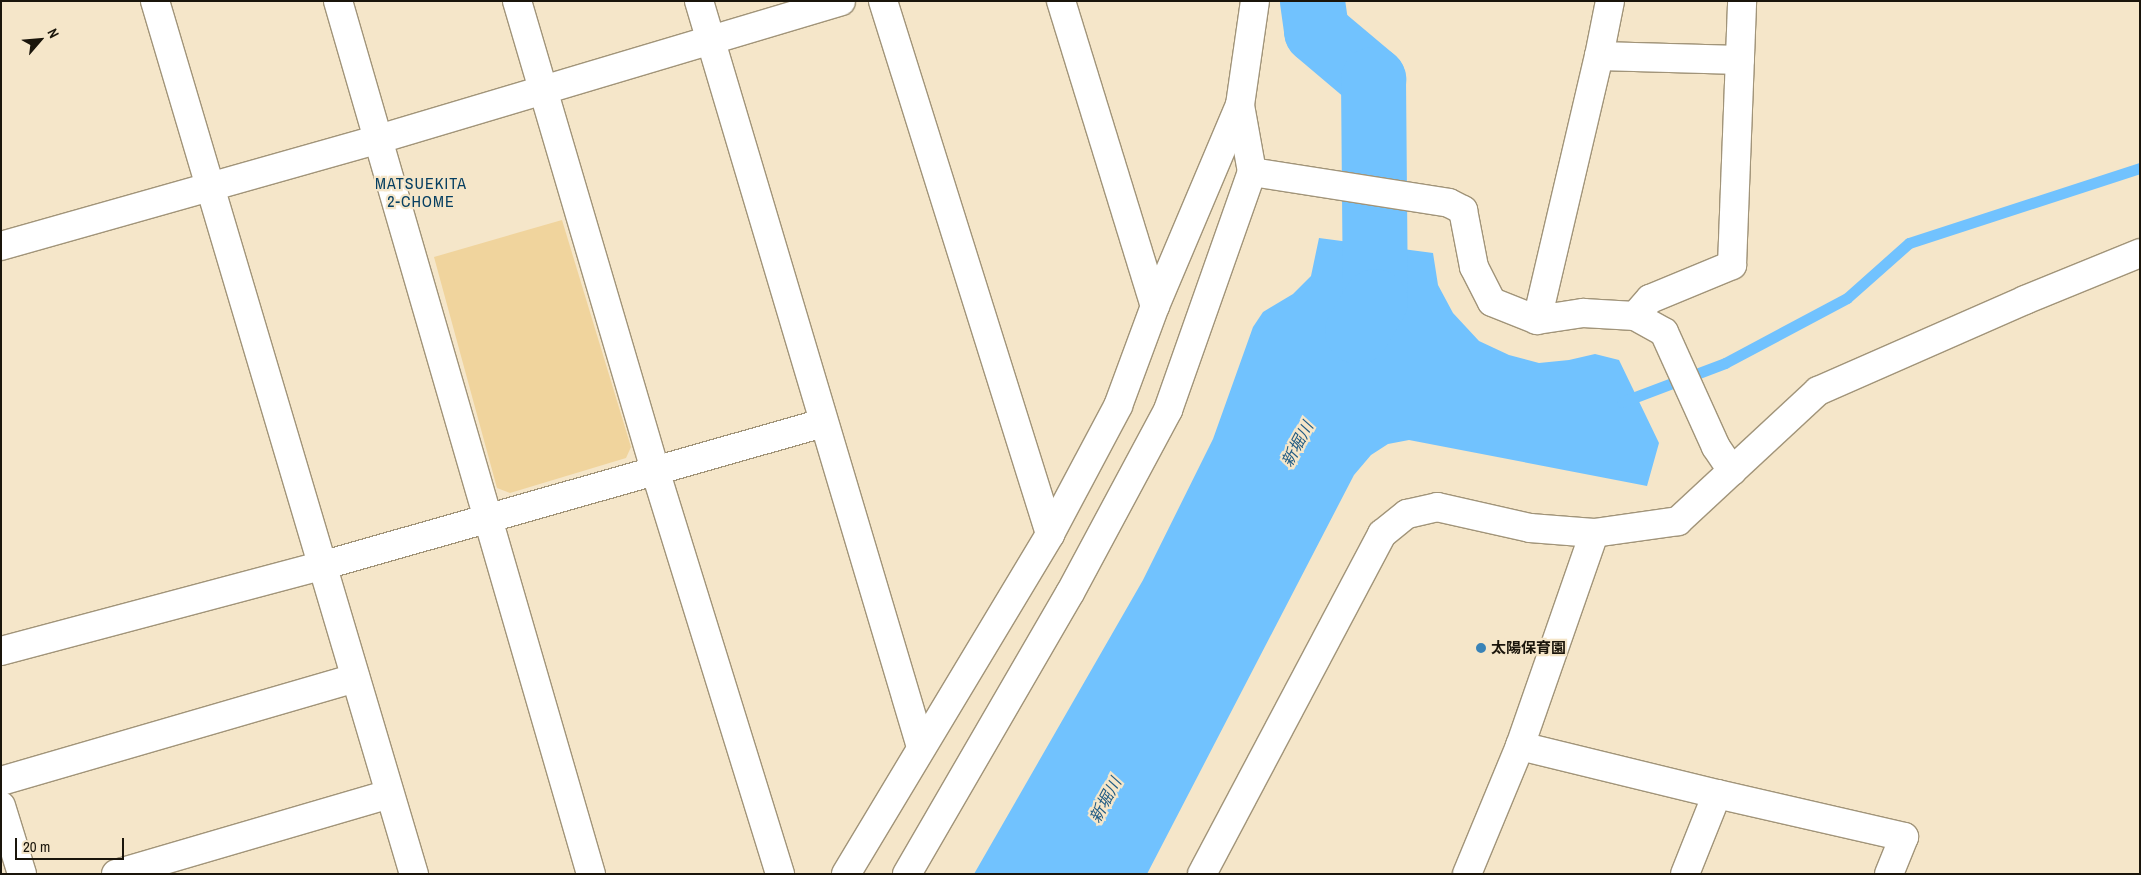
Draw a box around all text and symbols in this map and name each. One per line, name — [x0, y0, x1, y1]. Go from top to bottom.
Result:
north arrow — [15, 15, 65, 65]
text: N — [43, 25, 63, 41]
district label: MATSUEKITA 2-CHOME — [374, 173, 468, 211]
water label: 新堀川 — [1277, 418, 1317, 470]
place label: 太陽保育園 — [1491, 639, 1566, 657]
marker: 太陽保育園 — [1475, 642, 1487, 654]
water label: 新堀川 — [1085, 774, 1125, 826]
scale bar — [18, 828, 126, 860]
text: 20 m — [23, 836, 50, 857]

